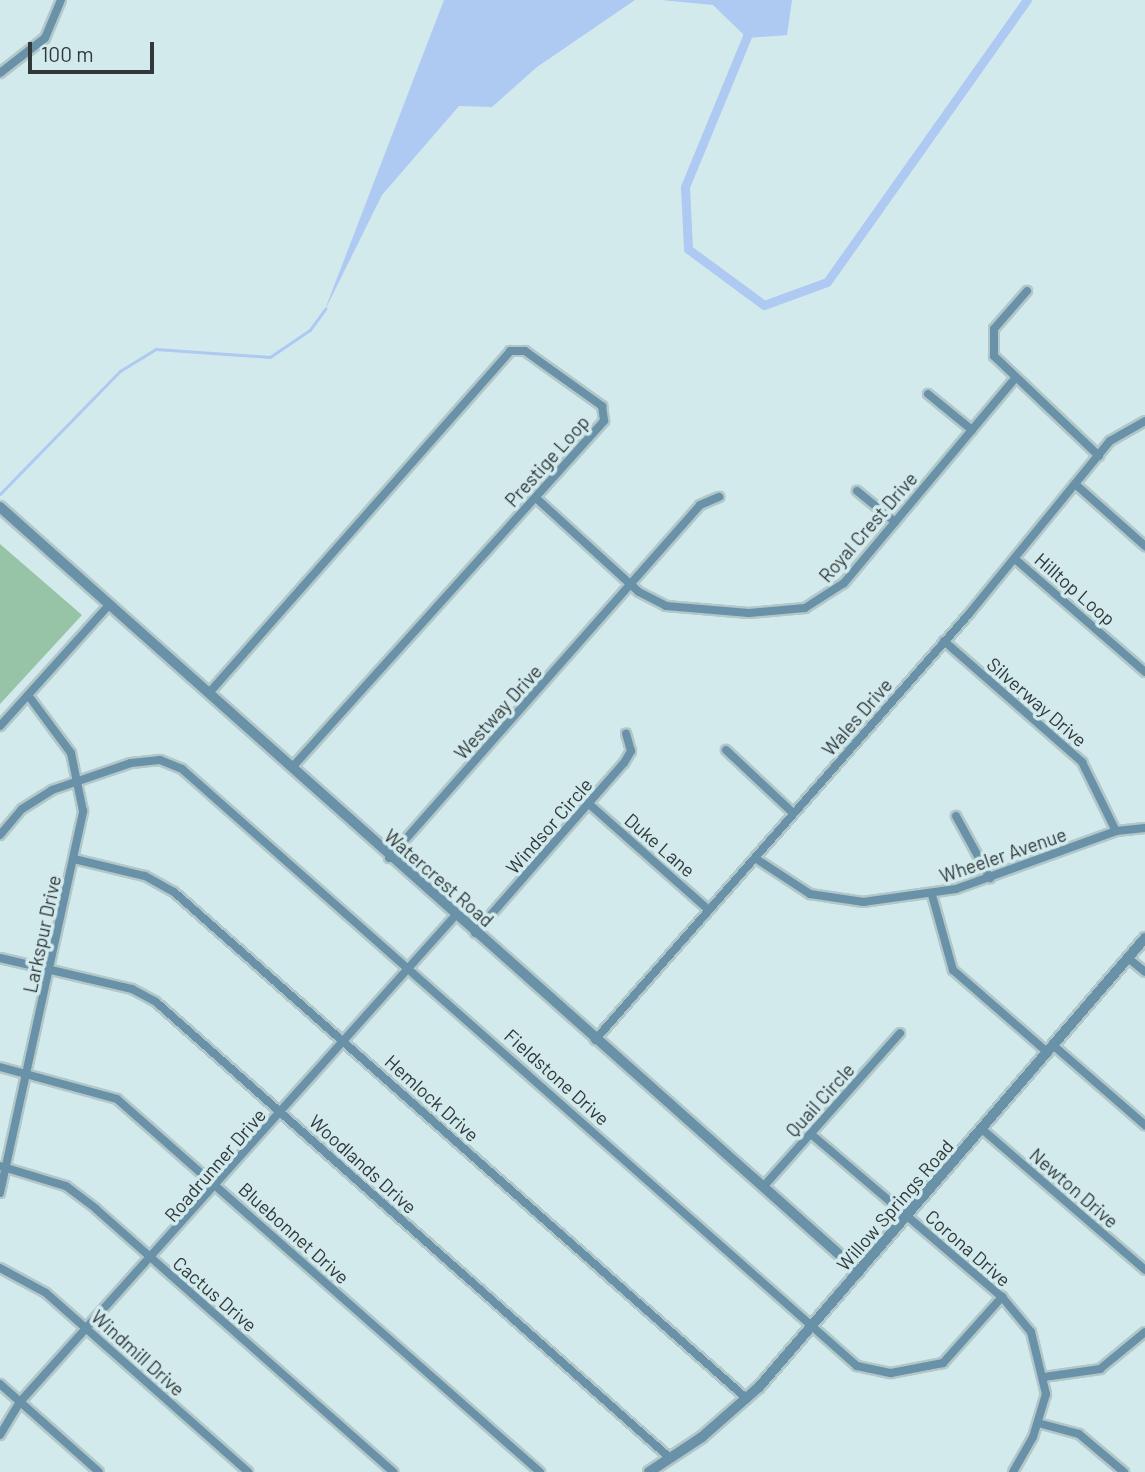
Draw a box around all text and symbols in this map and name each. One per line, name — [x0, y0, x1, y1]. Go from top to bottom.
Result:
scale bar — [32, 28, 158, 72]
text: 100 m — [41, 41, 94, 66]
street label: Prestige Loop — [500, 411, 594, 511]
street label: Royal Crest Drive — [814, 467, 922, 587]
street label: Hilltop Loop — [1030, 548, 1120, 630]
street label: Silverway Drive — [983, 653, 1091, 751]
street label: Westway Drive — [449, 660, 547, 764]
street label: Wales Drive — [817, 674, 897, 760]
street label: Windsor Circle — [501, 773, 597, 879]
street label: Duke Lane — [620, 808, 700, 882]
street label: Wheeler Avenue — [937, 823, 1069, 887]
street label: Watercrest Road — [380, 824, 498, 932]
street label: Larkspur Drive — [18, 873, 66, 995]
street label: Fieldstone Drive — [500, 1024, 614, 1130]
street label: Hemlock Drive — [380, 1050, 484, 1146]
street label: Quail Circle — [781, 1058, 859, 1142]
street label: Roadrunner Drive — [160, 1104, 270, 1226]
street label: Woodlands Drive — [305, 1110, 421, 1218]
street label: Willow Springs Road — [832, 1135, 958, 1275]
street label: Newton Drive — [1025, 1143, 1123, 1233]
street label: Bluebonnet Drive — [234, 1177, 354, 1289]
street label: Corona Drive — [921, 1205, 1015, 1291]
street label: Cactus Drive — [169, 1251, 261, 1337]
street label: Windmill Drive — [87, 1305, 189, 1401]

